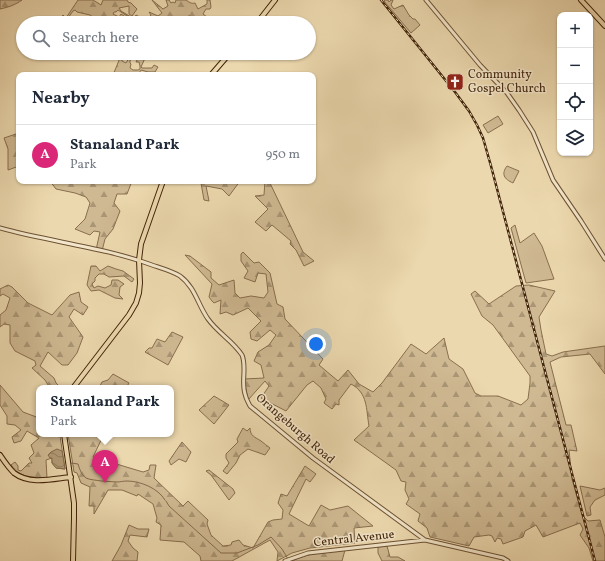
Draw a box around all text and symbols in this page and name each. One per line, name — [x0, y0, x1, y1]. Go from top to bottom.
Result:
map controls — [557, 12, 593, 156]
button: + — [557, 12, 593, 48]
search box — [16, 16, 316, 60]
icon: search — [30, 27, 52, 49]
text: Search here — [62, 28, 139, 49]
button: − — [557, 48, 593, 84]
place label: Community Gospel Church — [468, 67, 546, 97]
church icon: Community Gospel Church — [445, 72, 465, 92]
button: locate — [557, 84, 593, 120]
text: Nearby — [32, 87, 90, 110]
button: layers — [557, 120, 593, 156]
text: Stanaland Park — [70, 135, 179, 156]
text: A — [40, 146, 50, 164]
text: 950 m — [265, 146, 300, 164]
text: Park — [70, 156, 97, 174]
your location — [306, 334, 326, 354]
popup — [36, 385, 174, 437]
street label: Orangeburgh Road — [252, 390, 338, 468]
text: Stanaland Park — [50, 392, 160, 413]
text: Park — [50, 413, 77, 431]
pin: A — [92, 450, 118, 483]
street label: Central Avenue — [313, 527, 395, 551]

